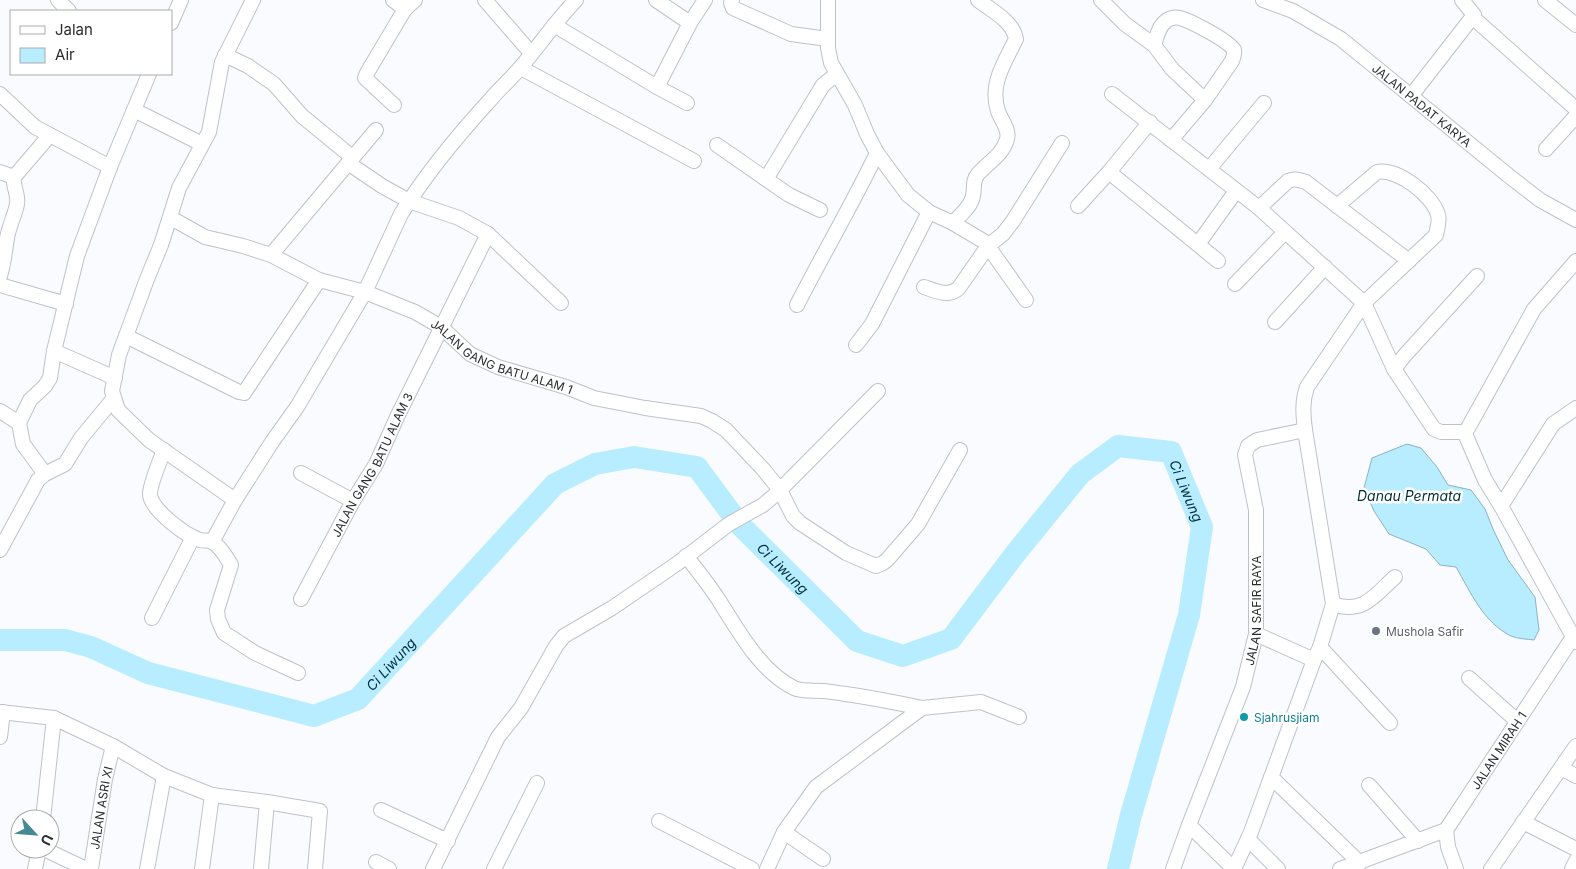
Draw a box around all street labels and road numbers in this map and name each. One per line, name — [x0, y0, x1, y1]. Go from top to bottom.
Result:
street label: JALAN PADAT KARYA — [1369, 60, 1475, 150]
street label: JALAN GANG BATU ALAM 1 — [428, 315, 575, 397]
street label: JALAN GANG BATU ALAM 3 — [328, 390, 416, 539]
street label: JALAN SAFIR RAYA — [1241, 556, 1264, 667]
street label: JALAN MIRAH 1 — [1468, 709, 1529, 792]
street label: JALAN ASRI XI — [87, 765, 115, 850]

